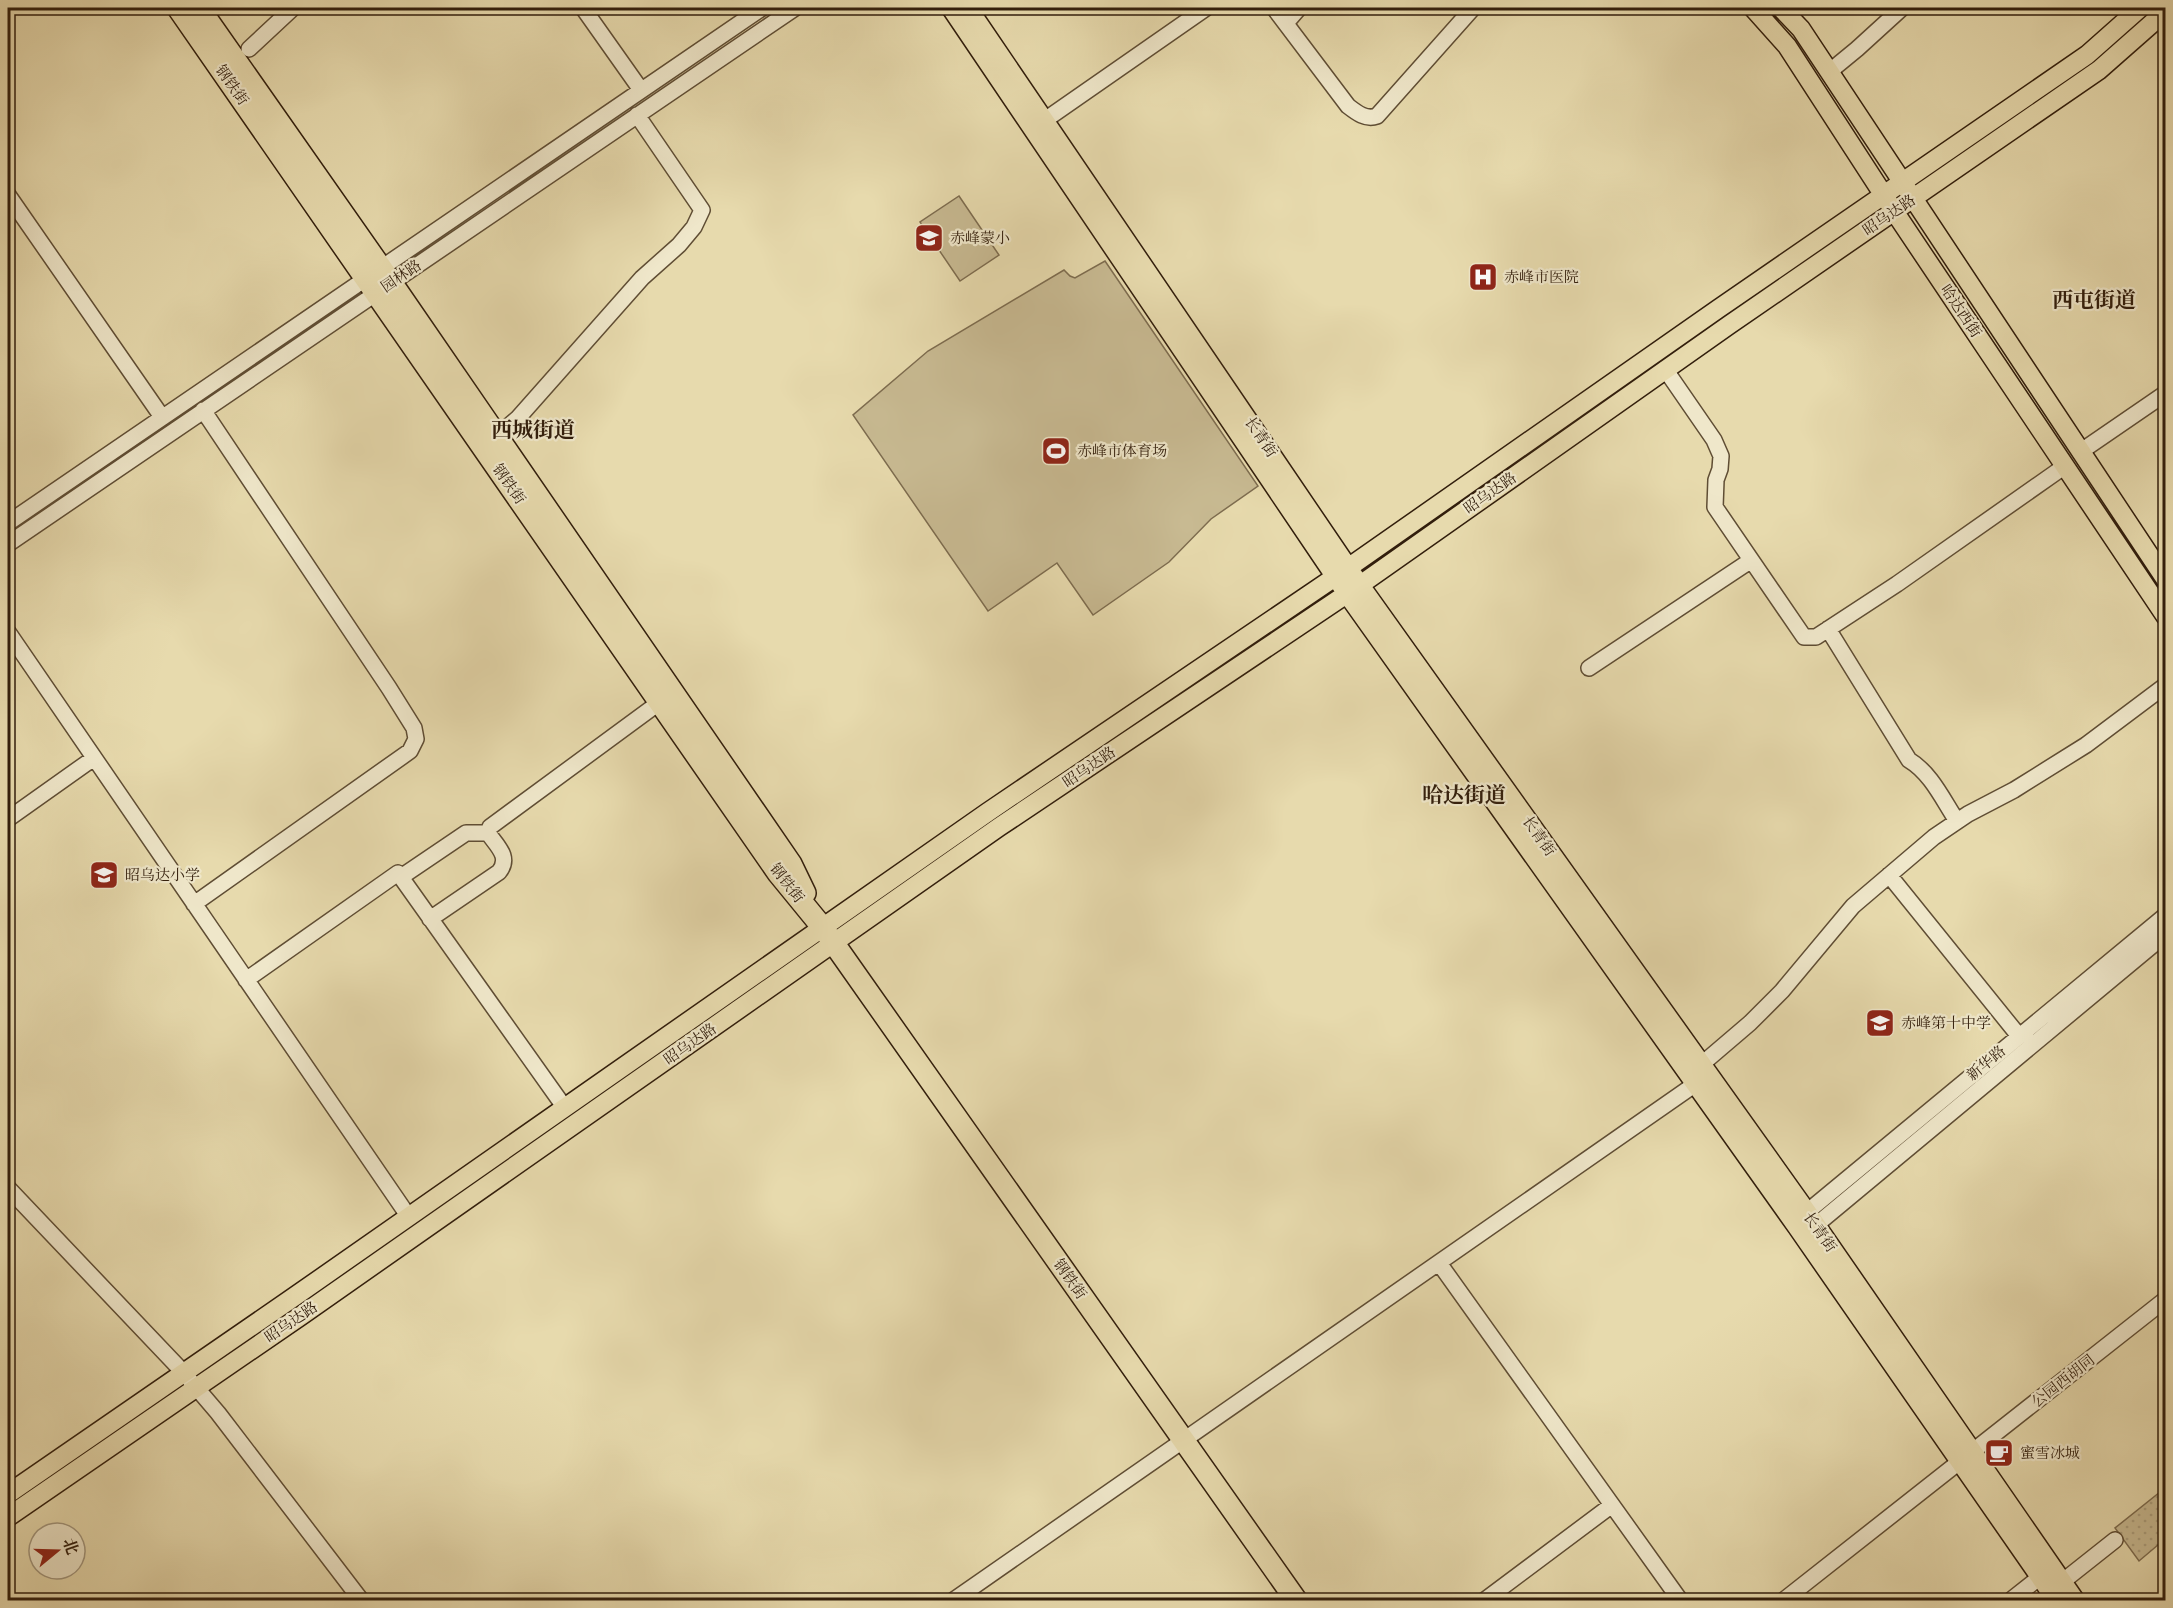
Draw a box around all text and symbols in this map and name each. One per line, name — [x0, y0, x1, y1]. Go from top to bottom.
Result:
street label: 钢铁街 — [212, 61, 253, 109]
street label: 昭乌达路 — [1859, 190, 1919, 239]
school or university icon: 赤峰蒙小 — [913, 222, 945, 254]
place label: 赤峰蒙小 — [950, 228, 1010, 247]
street label: 园林路 — [377, 255, 425, 296]
hospital icon: 赤峰市医院 — [1467, 261, 1499, 293]
place label: 赤峰市医院 — [1504, 267, 1579, 286]
street label: 哈达西街 — [1937, 281, 1986, 341]
district label: 西屯街道 — [2052, 287, 2136, 312]
street label: 长青街 — [1241, 413, 1282, 461]
district label: 西城街道 — [491, 417, 575, 442]
sports icon: 赤峰市体育场 — [1040, 435, 1072, 467]
place label: 赤峰市体育场 — [1077, 441, 1167, 460]
street label: 钢铁街 — [489, 460, 530, 508]
street label: 昭乌达路 — [1460, 468, 1520, 518]
street label: 昭乌达路 — [1059, 742, 1119, 791]
district label: 哈达街道 — [1422, 782, 1506, 807]
street label: 长青街 — [1519, 812, 1560, 860]
school or university icon: 昭乌达小学 — [88, 859, 120, 891]
street label: 钢铁街 — [766, 859, 809, 906]
place label: 昭乌达小学 — [125, 865, 200, 884]
school or university icon: 赤峰第十中学 — [1864, 1007, 1896, 1039]
place label: 赤峰第十中学 — [1901, 1013, 1991, 1032]
street label: 昭乌达路 — [660, 1019, 720, 1069]
street label: 新华路 — [1962, 1041, 2009, 1084]
street label: 长青街 — [1800, 1208, 1841, 1256]
street label: 钢铁街 — [1050, 1255, 1091, 1303]
street label: 昭乌达路 — [261, 1297, 321, 1346]
street label: 公园西胡同 — [2027, 1350, 2098, 1411]
cafe icon: 蜜雪冰城 — [1983, 1437, 2015, 1469]
place label: 蜜雪冰城 — [2020, 1443, 2080, 1462]
north arrow — [27, 1521, 87, 1581]
text: 北 — [59, 1535, 83, 1557]

